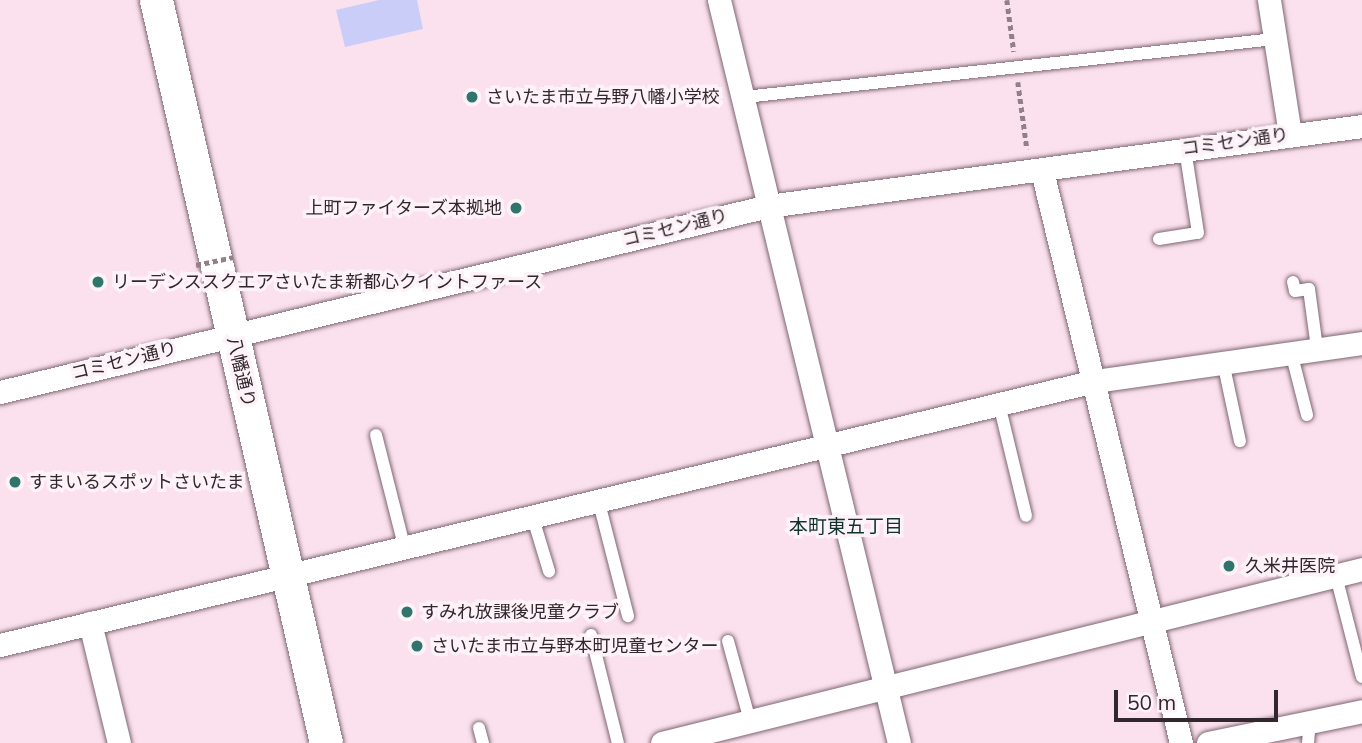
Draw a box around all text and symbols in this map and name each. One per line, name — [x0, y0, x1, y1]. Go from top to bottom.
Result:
place label: さいたま市立与野八幡小学校 — [486, 86, 720, 108]
marker: さいたま市立与野八幡小学校 — [464, 89, 480, 105]
street label: コミセン通り — [1180, 124, 1290, 160]
place label: 上町ファイターズ本拠地 — [304, 197, 502, 219]
marker: 上町ファイターズ本拠地 — [508, 200, 524, 216]
street label: コミセン通り — [620, 204, 730, 252]
place label: リーデンススクエアさいたま新都心クイントファース — [112, 271, 544, 293]
marker: リーデンススクエアさいたま新都心クイントファース — [90, 274, 106, 290]
street label: 八幡通り — [222, 334, 260, 410]
street label: コミセン通り — [69, 337, 179, 385]
place label: すまいるスポットさいたま — [29, 471, 245, 493]
marker: すまいるスポットさいたま — [7, 474, 23, 490]
district label: 本町東五丁目 — [789, 516, 903, 538]
place label: 久米井医院 — [1245, 555, 1335, 577]
marker: 久米井医院 — [1219, 556, 1239, 576]
place label: すみれ放課後児童クラブ — [421, 601, 619, 623]
marker: すみれ放課後児童クラブ — [399, 604, 415, 620]
place label: さいたま市立与野本町児童センター — [431, 635, 719, 657]
marker: さいたま市立与野本町児童センター — [409, 638, 425, 654]
scale bar — [1117, 676, 1282, 720]
text: 50 m — [1127, 689, 1176, 715]

